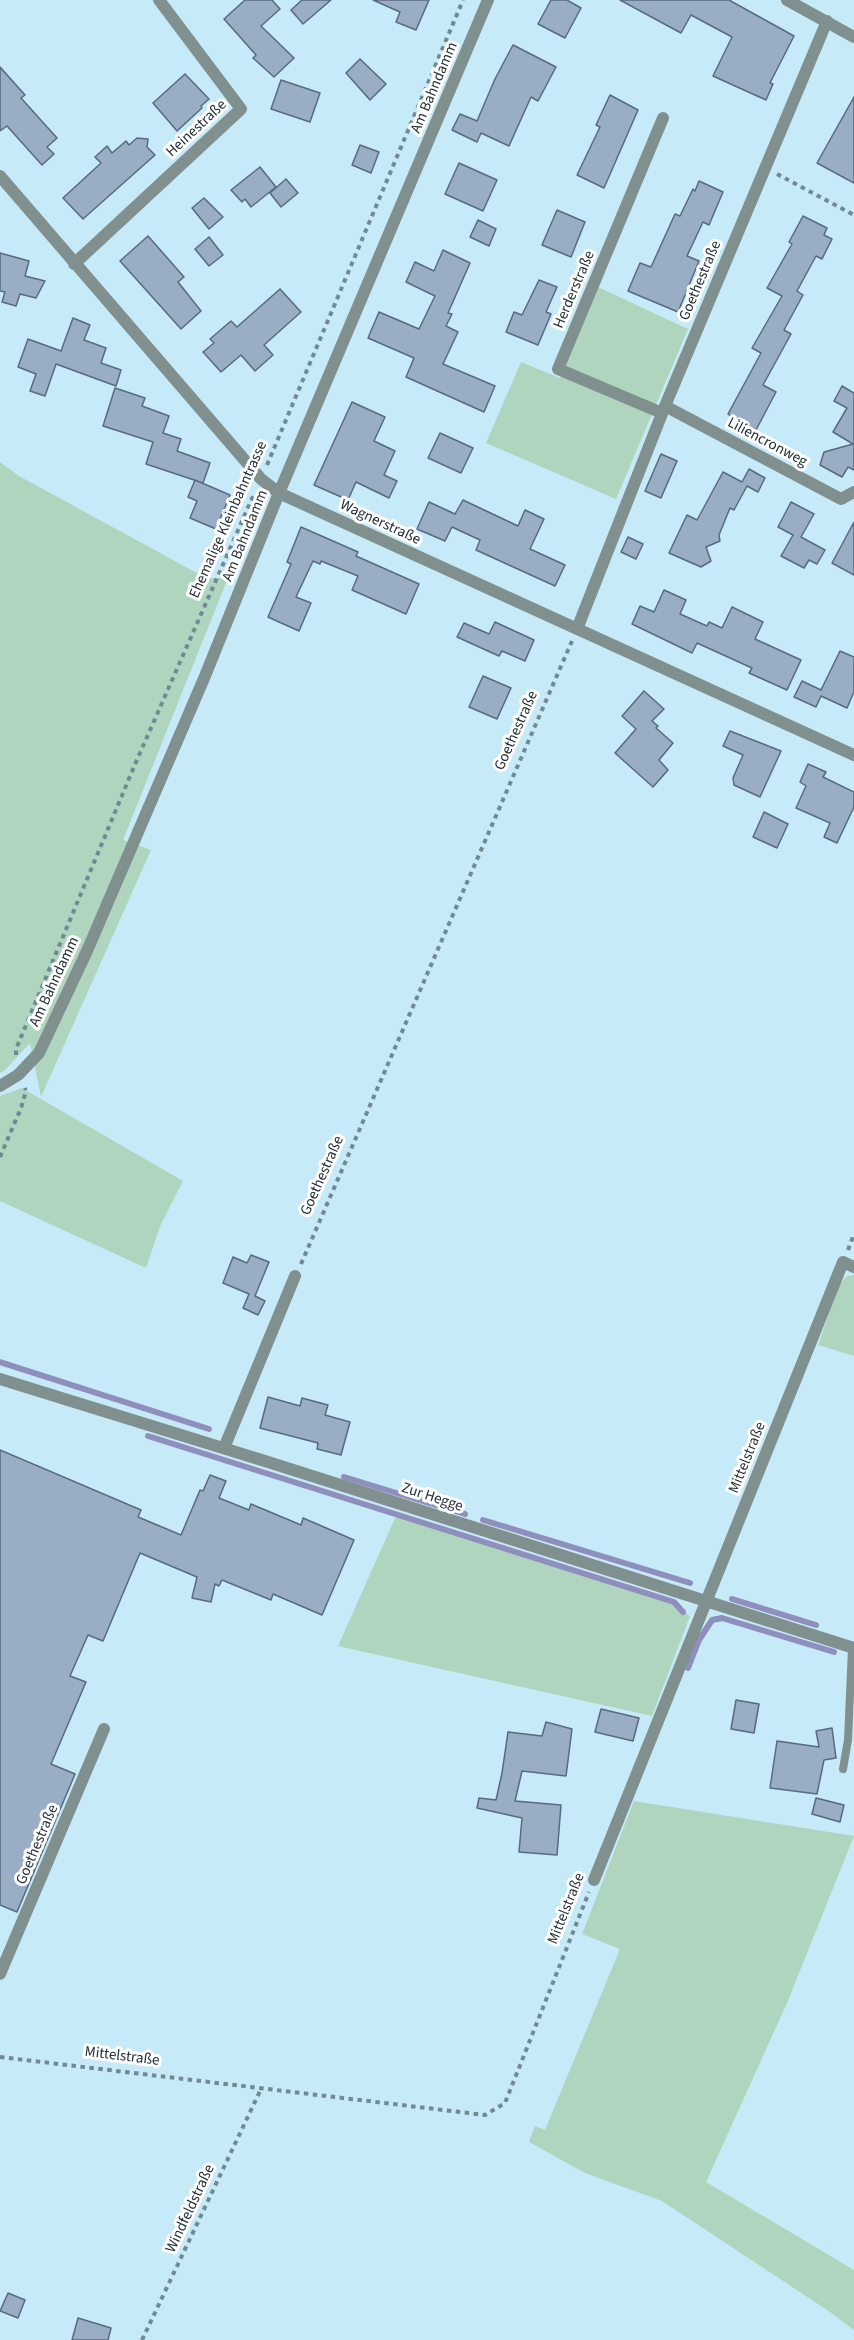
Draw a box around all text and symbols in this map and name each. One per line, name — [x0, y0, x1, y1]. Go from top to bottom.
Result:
street label: Am Bahndamm — [408, 40, 462, 136]
street label: Heinestraße — [163, 96, 231, 162]
street label: Goethestraße — [676, 238, 726, 324]
street label: Herderstraße — [551, 248, 599, 332]
street label: Liliencronweg — [724, 414, 810, 472]
street label: Ehemalige Kleinbahntrasse — [186, 439, 272, 601]
street label: Am Bahndamm — [219, 488, 273, 584]
street label: Wagnerstraße — [337, 496, 423, 550]
street label: Goethestraße — [492, 689, 542, 773]
street label: Am Bahndamm — [26, 934, 84, 1030]
street label: Goethestraße — [298, 1134, 348, 1218]
street label: Mittelstraße — [726, 1420, 770, 1496]
street label: Zur Hegge — [399, 1480, 465, 1516]
street label: Goethestraße — [13, 1802, 63, 1888]
street label: Mittelstraße — [545, 1871, 589, 1947]
street label: Mittelstraße — [84, 2043, 160, 2071]
street label: Windfeldstraße — [163, 2162, 219, 2256]

